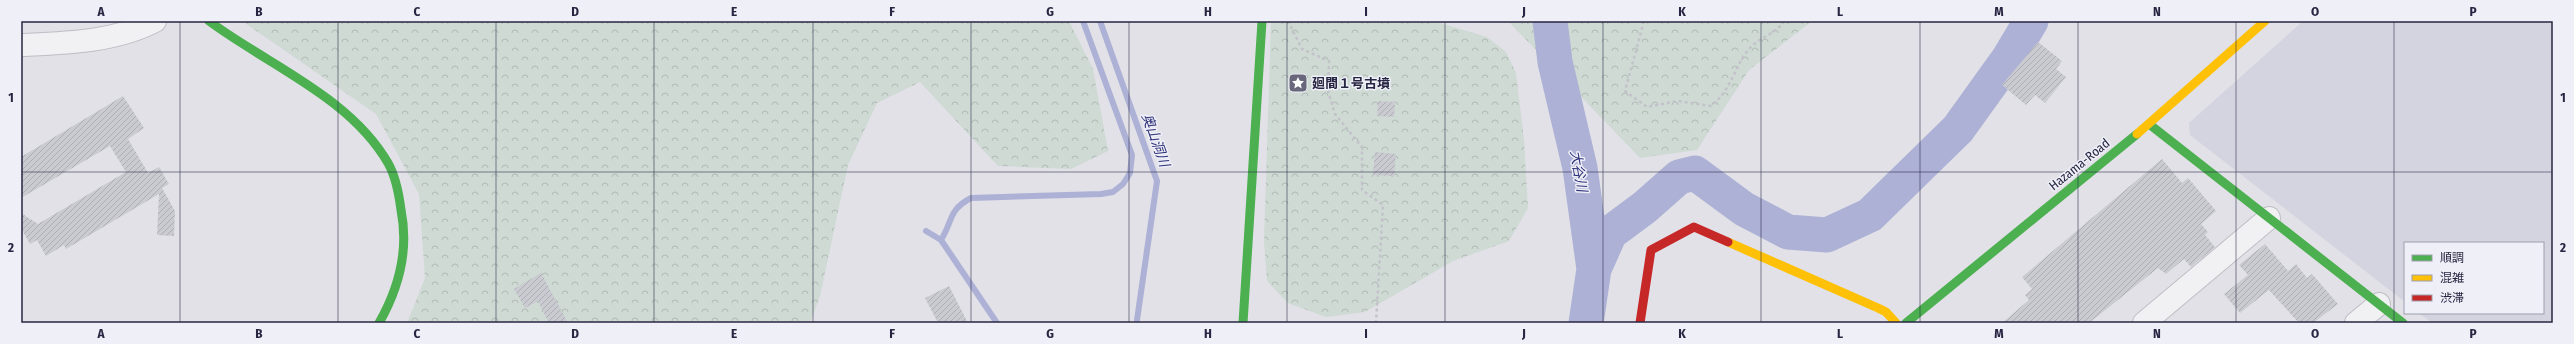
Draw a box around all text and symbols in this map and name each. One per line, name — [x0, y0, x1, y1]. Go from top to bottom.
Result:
text: A — [96, 4, 105, 19]
text: B — [255, 4, 263, 19]
text: C — [414, 4, 421, 19]
text: D — [571, 4, 579, 19]
text: E — [731, 4, 737, 19]
text: F — [889, 4, 895, 19]
text: G — [1046, 4, 1054, 19]
text: H — [1204, 4, 1212, 19]
text: I — [1364, 4, 1368, 19]
text: J — [1521, 4, 1526, 19]
text: K — [1678, 4, 1686, 19]
text: L — [1837, 4, 1843, 19]
text: M — [1994, 4, 2004, 19]
text: N — [2153, 4, 2161, 19]
text: O — [2311, 4, 2319, 19]
text: P — [2469, 4, 2477, 19]
place icon: 廻間１号古墳 — [1287, 72, 1309, 94]
place label: 廻間１号古墳 — [1312, 76, 1390, 91]
text: 1 — [8, 90, 14, 105]
text: 1 — [2560, 90, 2566, 105]
water label: 奥山洞川 — [1138, 111, 1174, 171]
street label: Hazama-Road — [2046, 135, 2113, 193]
water label: 大谷川 — [1566, 149, 1591, 195]
text: 2 — [7, 240, 14, 255]
text: 2 — [2559, 240, 2566, 255]
legend — [2404, 242, 2544, 314]
text: 順調 — [2440, 251, 2464, 265]
text: 混雑 — [2440, 271, 2464, 285]
text: 渋滞 — [2440, 291, 2464, 305]
text: A — [96, 326, 105, 341]
text: B — [255, 326, 263, 341]
text: C — [414, 326, 421, 341]
text: D — [571, 326, 579, 341]
text: E — [731, 326, 737, 341]
text: F — [889, 326, 895, 341]
text: G — [1046, 326, 1054, 341]
text: H — [1204, 326, 1212, 341]
text: I — [1364, 326, 1368, 341]
text: J — [1521, 326, 1526, 341]
text: K — [1678, 326, 1686, 341]
text: L — [1837, 326, 1843, 341]
text: M — [1994, 326, 2004, 341]
text: N — [2153, 326, 2161, 341]
text: O — [2311, 326, 2319, 341]
text: P — [2469, 326, 2477, 341]

